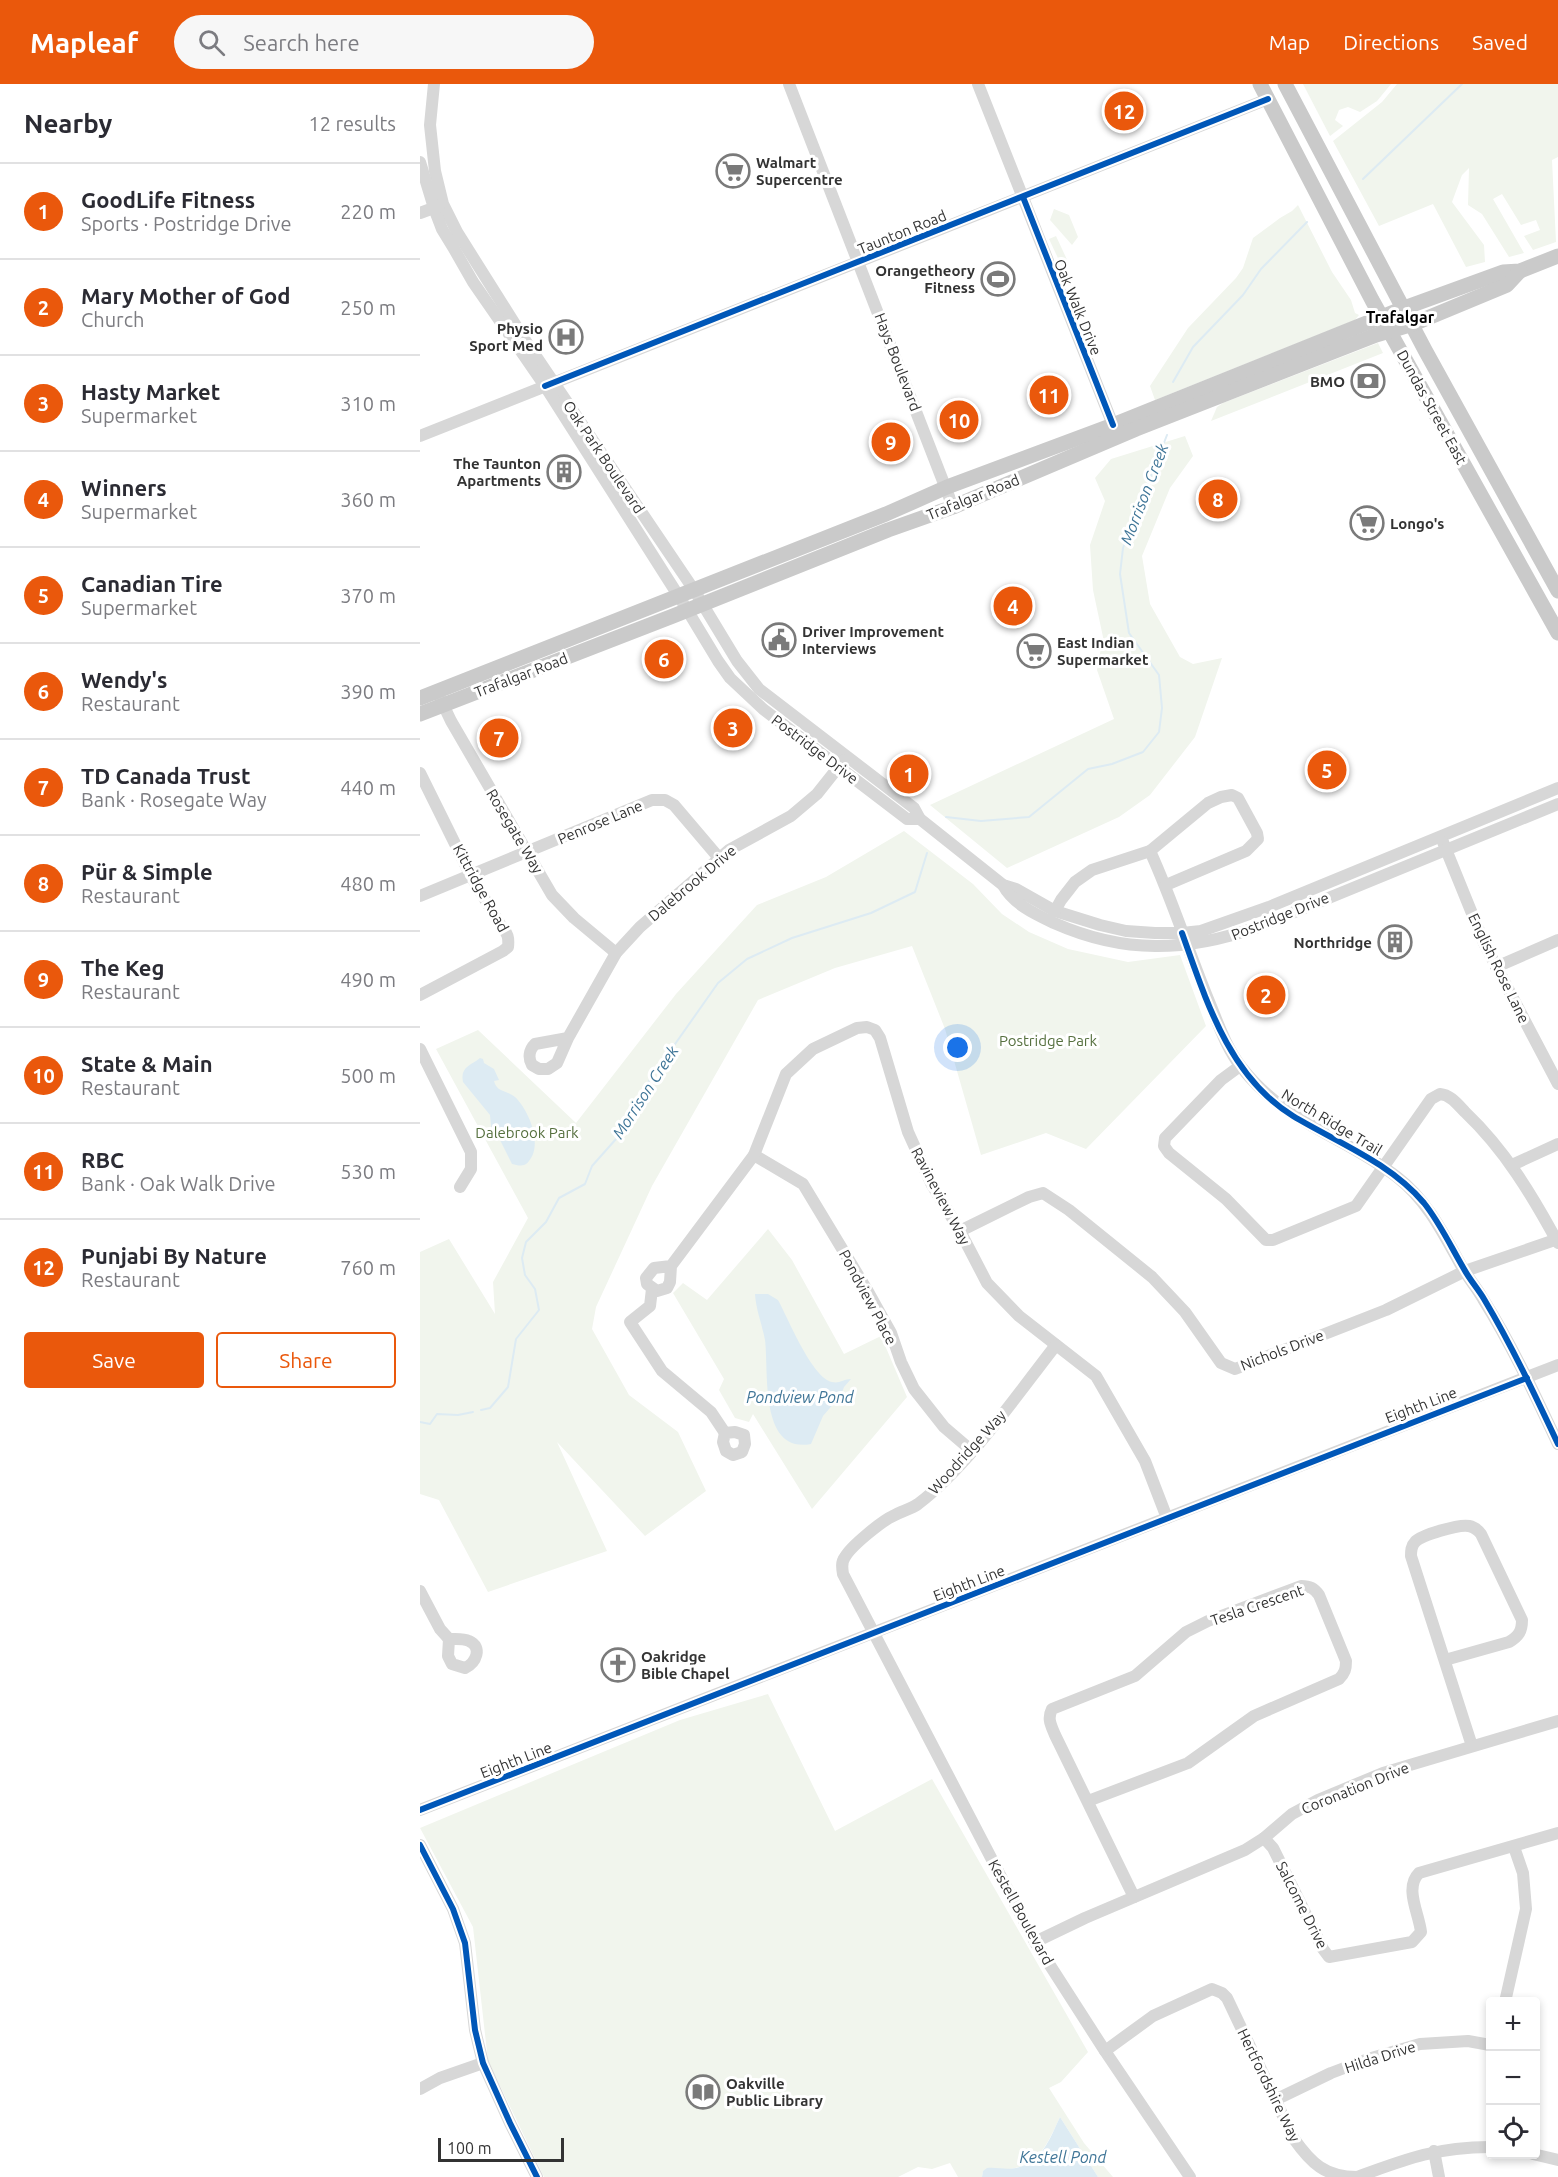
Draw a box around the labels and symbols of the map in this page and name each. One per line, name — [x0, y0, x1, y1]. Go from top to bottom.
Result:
pin: 12 — [1104, 88, 1144, 134]
supermarket icon: Walmart Supercentre — [715, 153, 751, 189]
place label: Walmart Supercentre — [756, 154, 843, 188]
street label: Taunton Road — [855, 207, 949, 257]
street label: Oak Walk Drive — [1051, 257, 1105, 357]
sports icon: Orangetheory Fitness — [980, 261, 1016, 297]
place label: Orangetheory Fitness — [875, 262, 975, 296]
district label: Trafalgar — [1366, 308, 1435, 326]
street label: Hays Boulevard — [871, 310, 925, 414]
hospital icon: Physio Sport Med — [548, 319, 584, 355]
place label: Physio Sport Med — [469, 320, 543, 354]
street label: Dundas Street East — [1394, 347, 1471, 467]
bank icon: BMO — [1350, 363, 1386, 399]
pin: 11 — [1030, 372, 1068, 418]
place label: BMO — [1310, 373, 1345, 390]
street label: Oak Park Boulevard — [560, 397, 648, 517]
pin: 10 — [940, 398, 978, 442]
pin: 9 — [872, 420, 910, 464]
water label: Morrison Creek — [1116, 440, 1172, 547]
building icon: The Taunton Apartments — [546, 454, 582, 490]
place label: The Taunton Apartments — [453, 455, 541, 489]
street label: Trafalgar Road — [924, 471, 1022, 523]
pin: 8 — [1198, 476, 1238, 522]
supermarket icon: Longo's — [1349, 505, 1385, 541]
place label: Longo's — [1390, 515, 1444, 532]
pin: 4 — [994, 584, 1032, 628]
public building icon: Driver Improvement Interviews — [761, 622, 797, 658]
place label: Driver Improvement Interviews — [802, 623, 944, 657]
supermarket icon: East Indian Supermarket — [1016, 633, 1052, 669]
place label: East Indian Supermarket — [1057, 634, 1149, 668]
pin: 6 — [644, 636, 684, 682]
street label: Trafalgar Road — [472, 649, 570, 701]
pin: 3 — [714, 706, 752, 750]
street label: Postridge Drive — [768, 711, 862, 787]
pin: 7 — [480, 716, 518, 760]
pin: 5 — [1308, 748, 1346, 792]
pin: 1 — [890, 752, 928, 796]
street label: Rosegate Way — [483, 786, 547, 876]
street label: Penrose Lane — [555, 797, 645, 847]
street label: Kittridge Road — [450, 841, 512, 935]
street label: Dalebrook Drive — [645, 841, 739, 925]
street label: Postridge Drive — [1229, 889, 1331, 943]
street label: English Rose Lane — [1465, 910, 1533, 1026]
building icon: Northridge — [1377, 924, 1413, 960]
place label: Northridge — [1294, 934, 1372, 951]
pin: 2 — [1246, 972, 1286, 1018]
park label: Postridge Park — [999, 1032, 1098, 1049]
your location — [943, 1033, 972, 1062]
water label: Morrison Creek — [608, 1042, 682, 1142]
street label: North Ridge Trail — [1279, 1085, 1385, 1159]
park label: Dalebrook Park — [475, 1124, 579, 1141]
street label: Ravineview Way — [908, 1144, 974, 1248]
street label: Pondview Place — [836, 1247, 900, 1347]
street label: Nichols Drive — [1238, 1326, 1326, 1374]
street label: Eighth Line — [1383, 1384, 1459, 1426]
water label: Pondview Pond — [746, 1388, 855, 1406]
street label: Woodridge Way — [925, 1407, 1009, 1497]
street label: Eighth Line — [931, 1562, 1007, 1604]
street label: Tesla Crescent — [1208, 1581, 1306, 1629]
church icon: Oakridge Bible Chapel — [600, 1647, 636, 1683]
place label: Oakridge Bible Chapel — [641, 1648, 730, 1682]
street label: Eighth Line — [478, 1739, 554, 1781]
street label: Coronation Drive — [1299, 1759, 1411, 1817]
street label: Kestell Boulevard — [985, 1856, 1057, 1968]
street label: Salcome Drive — [1273, 1859, 1331, 1951]
street label: Hertfordshire Way — [1234, 2026, 1304, 2144]
street label: Hilda Drive — [1342, 2038, 1418, 2076]
library icon: Oakville Public Library — [685, 2074, 721, 2110]
place label: Oakville Public Library — [726, 2075, 823, 2109]
scale bar — [438, 2135, 564, 2162]
water label: Kestell Pond — [1020, 2148, 1108, 2166]

